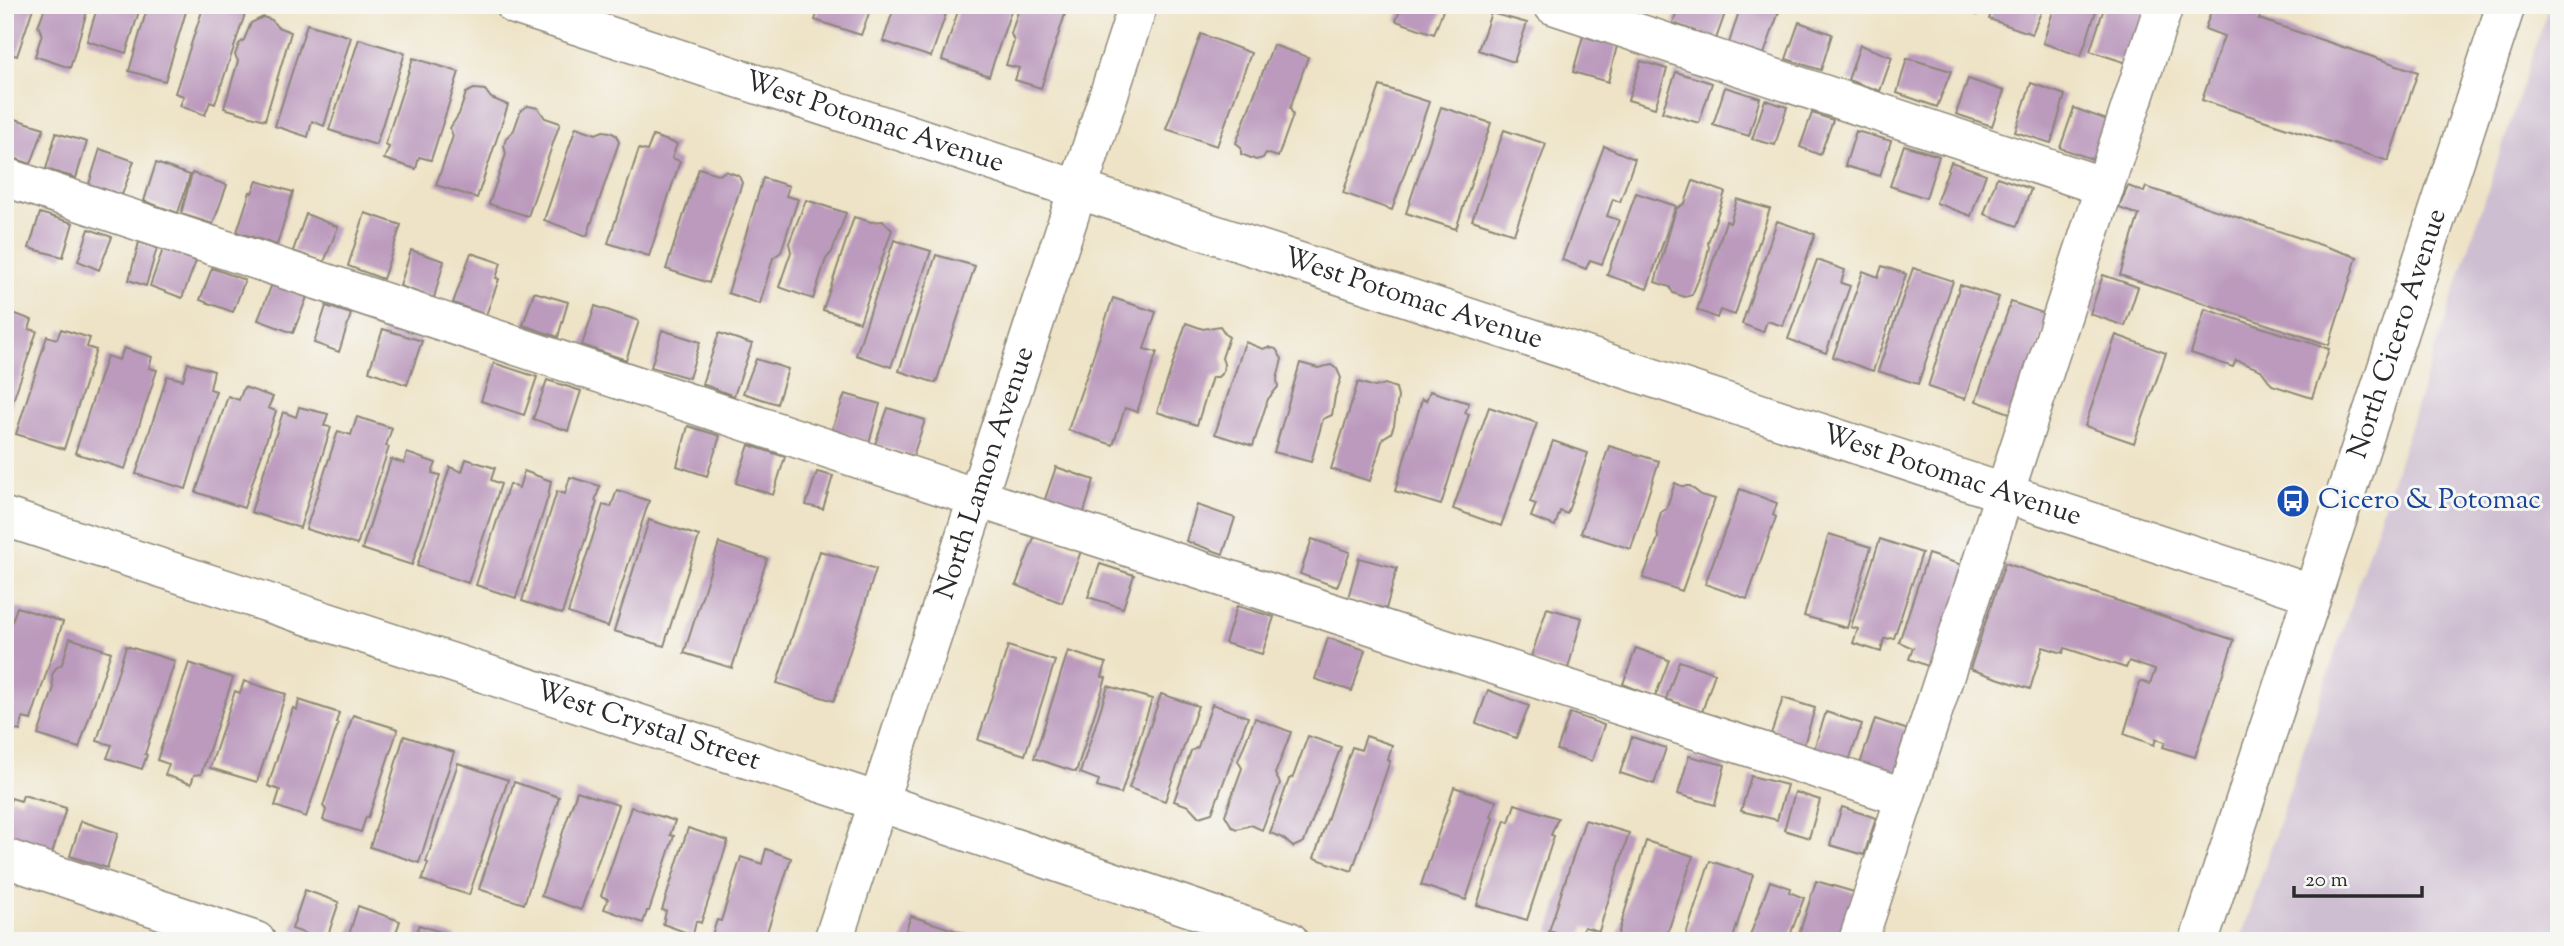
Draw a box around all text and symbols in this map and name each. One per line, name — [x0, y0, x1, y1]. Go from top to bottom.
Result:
street label: West Potomac Avenue — [739, 62, 1009, 184]
street label: North Cicero Avenue — [2338, 204, 2458, 464]
street label: West Potomac Avenue — [1278, 238, 1548, 360]
street label: North Lamon Avenue — [926, 342, 1045, 605]
street label: West Potomac Avenue — [1817, 415, 2087, 537]
place label: Cicero & Potomac — [2318, 481, 2541, 521]
bus stop icon: Cicero & Potomac — [2274, 482, 2312, 520]
street label: West Crystal Street — [530, 671, 766, 782]
scale bar — [2294, 855, 2422, 899]
text: 20 m — [2305, 866, 2348, 896]

